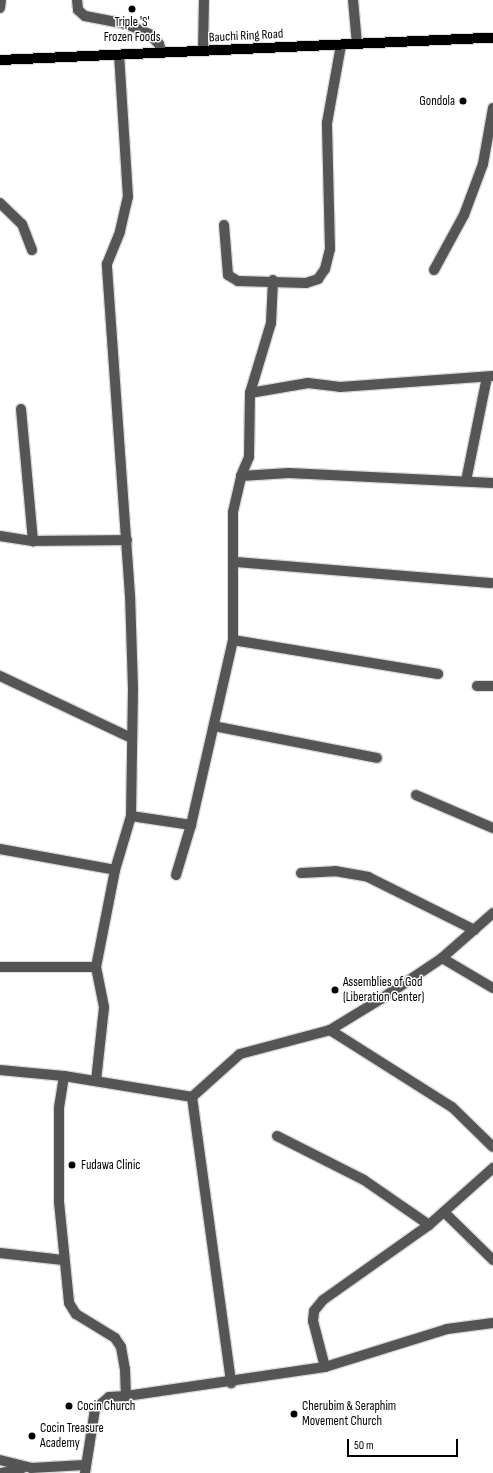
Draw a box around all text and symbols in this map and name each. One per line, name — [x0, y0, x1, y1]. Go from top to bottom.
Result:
marker: Triple 'S' Frozen Foods — [127, 4, 137, 14]
place label: Triple 'S' Frozen Foods — [104, 15, 160, 46]
street label: Bauchi Ring Road — [208, 26, 284, 46]
place label: Gondola — [419, 93, 455, 109]
marker: Gondola — [458, 96, 468, 106]
place label: Assemblies of God (Liberation Center) — [343, 975, 424, 1006]
marker: Assemblies of God (Liberation Center) — [330, 985, 340, 995]
place label: Fudawa Clinic — [81, 1157, 141, 1173]
marker: Fudawa Clinic — [66, 1159, 78, 1171]
place label: Cocin Church — [77, 1398, 135, 1414]
place label: Cherubim & Seraphim Movement Church — [302, 1399, 396, 1430]
marker: Cocin Church — [64, 1401, 74, 1411]
marker: Cherubim & Seraphim Movement Church — [289, 1409, 299, 1419]
place label: Cocin Treasure Academy — [40, 1421, 104, 1452]
marker: Cocin Treasure Academy — [27, 1431, 37, 1441]
scale bar — [349, 1431, 460, 1457]
text: 50 m — [354, 1438, 374, 1453]

